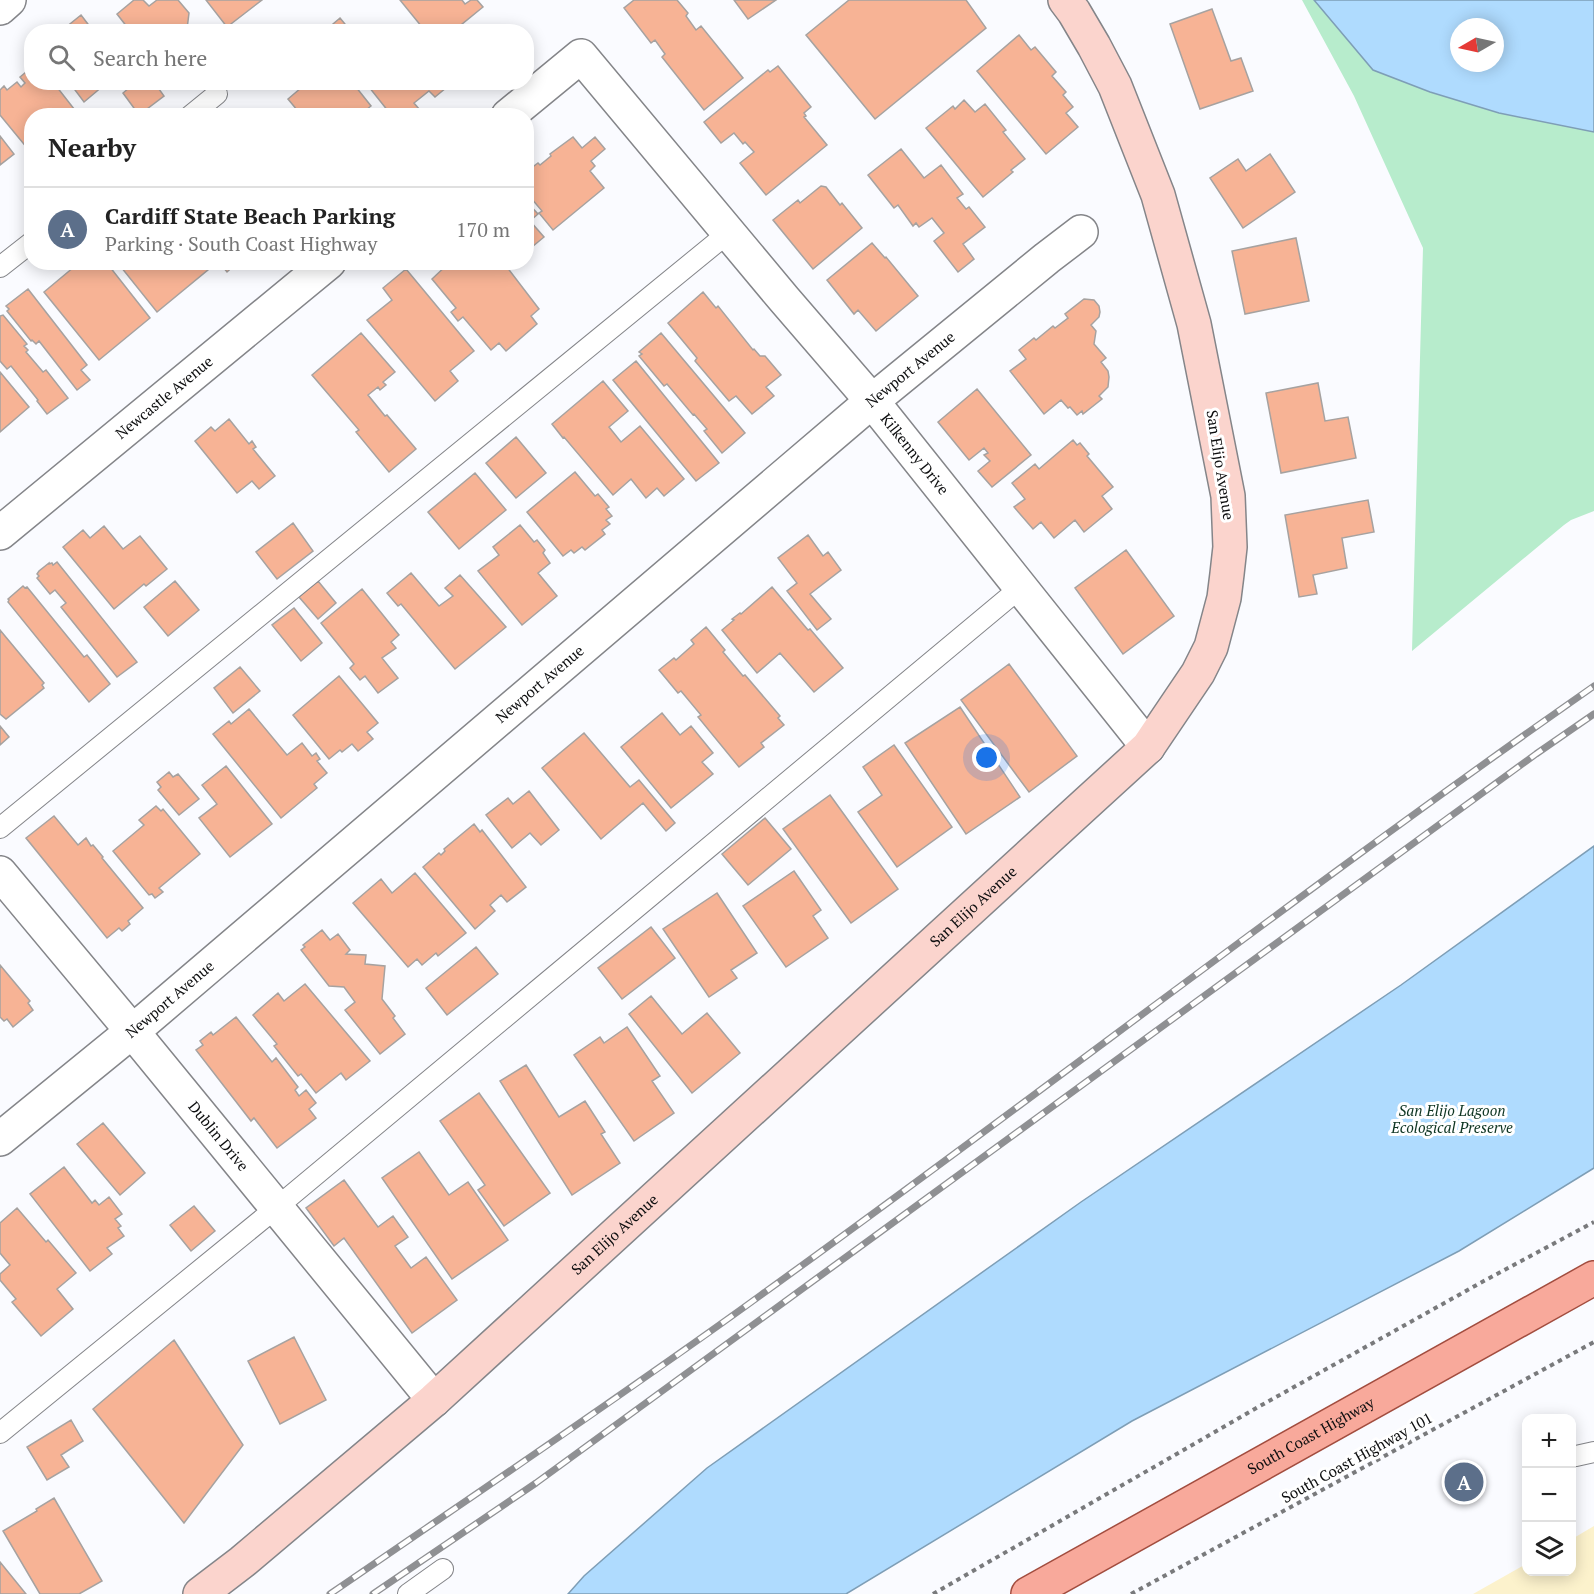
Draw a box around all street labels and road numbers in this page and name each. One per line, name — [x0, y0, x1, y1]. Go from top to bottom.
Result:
street label: Newport Avenue — [861, 326, 959, 411]
street label: Newcastle Avenue — [111, 351, 217, 443]
street label: San Elijo Avenue — [1202, 408, 1240, 521]
street label: Kilkenny Drive — [877, 409, 954, 498]
street label: Newport Avenue — [491, 640, 588, 727]
street label: San Elijo Avenue — [925, 861, 1020, 951]
street label: Newport Avenue — [121, 955, 218, 1042]
street label: Dublin Drive — [184, 1097, 254, 1175]
street label: San Elijo Avenue — [566, 1189, 662, 1279]
street label: South Coast Highway — [1243, 1392, 1378, 1479]
street label: South Coast Highway 101 — [1277, 1407, 1436, 1507]

